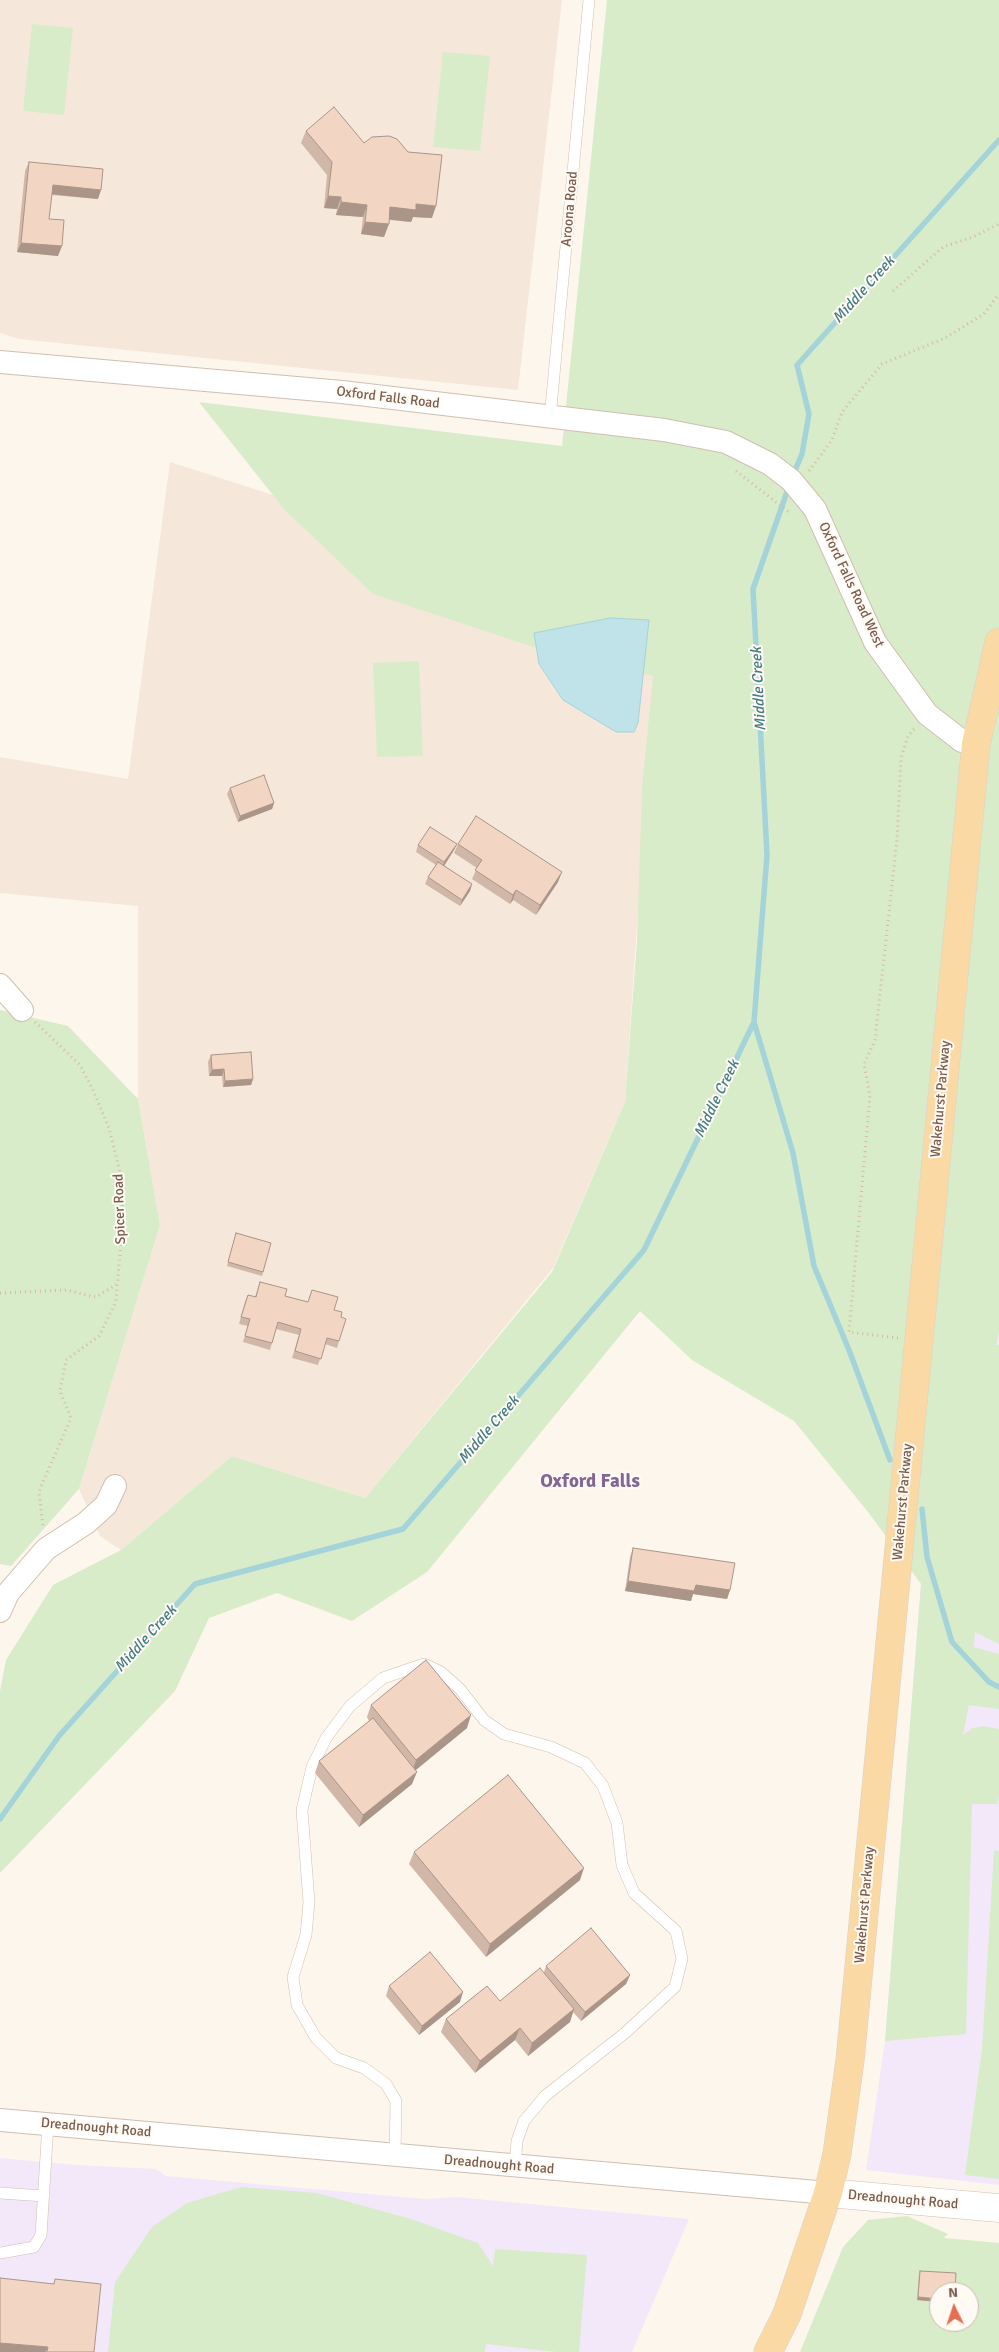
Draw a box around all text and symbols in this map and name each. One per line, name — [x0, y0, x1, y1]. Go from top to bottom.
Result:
street label: Aroona Road — [558, 171, 582, 247]
water label: Middle Creek — [829, 253, 899, 327]
street label: Oxford Falls Road — [335, 383, 441, 413]
street label: Oxford Falls Road West — [815, 520, 887, 650]
water label: Middle Creek — [748, 647, 770, 731]
street label: Wakehurst Parkway — [928, 1040, 954, 1158]
water label: Middle Creek — [691, 1057, 743, 1141]
street label: Spicer Road — [110, 1173, 130, 1245]
water label: Middle Creek — [455, 1392, 523, 1468]
street label: Wakehurst Parkway — [890, 1443, 916, 1561]
district label: Oxford Falls — [540, 1471, 640, 1493]
water label: Middle Creek — [111, 1602, 181, 1676]
street label: Wakehurst Parkway — [852, 1846, 878, 1964]
street label: Dreadnought Road — [40, 2115, 152, 2141]
street label: Dreadnought Road — [443, 2152, 555, 2178]
street label: Dreadnought Road — [847, 2187, 959, 2213]
north arrow — [929, 2282, 979, 2332]
text: N — [948, 2284, 958, 2301]

